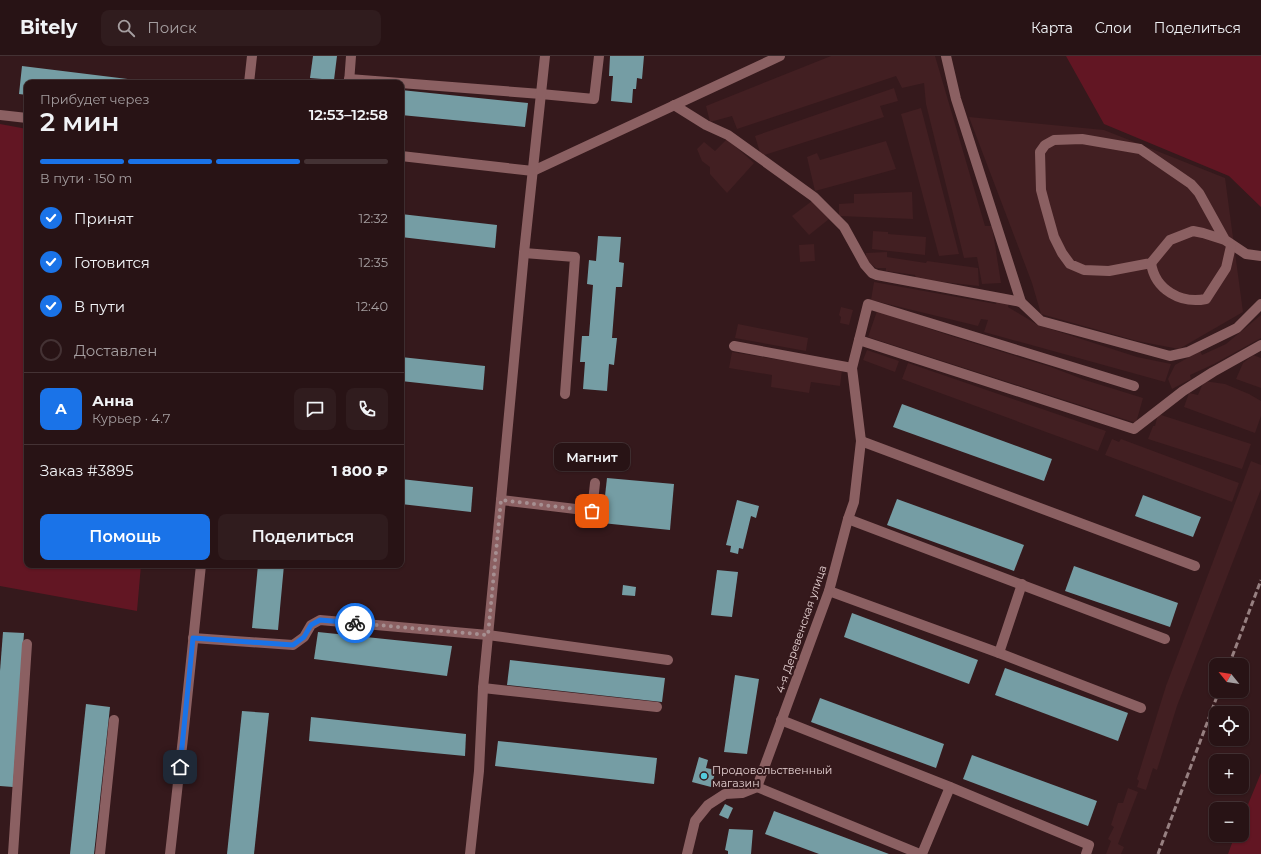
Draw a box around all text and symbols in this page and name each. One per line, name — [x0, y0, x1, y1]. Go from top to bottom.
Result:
search box — [101, 10, 381, 46]
text: Bitely — [20, 16, 77, 39]
icon: search — [115, 17, 137, 39]
text: Поиск — [147, 18, 197, 37]
text: Карта — [1031, 19, 1073, 37]
text: Слои — [1095, 19, 1132, 37]
text: Поделиться — [1154, 19, 1241, 37]
text: Прибудет через — [40, 91, 149, 107]
text: 12:53–12:58 — [309, 105, 388, 124]
text: 2 мин — [40, 106, 119, 138]
text: В пути · 150 m — [40, 170, 132, 186]
icon: check — [40, 207, 62, 229]
text: Принят — [74, 209, 133, 228]
text: 12:32 — [359, 210, 388, 226]
icon: check — [40, 251, 62, 273]
text: Готовится — [74, 253, 150, 272]
text: 12:35 — [359, 254, 388, 270]
icon: check — [40, 295, 62, 317]
text: В пути — [74, 297, 125, 316]
text: 12:40 — [356, 298, 388, 314]
text: Доставлен — [74, 341, 157, 360]
button: chat — [294, 388, 336, 430]
button: phone — [346, 388, 388, 430]
text: Анна — [92, 391, 134, 410]
text: А — [55, 399, 67, 418]
text: Курьер · 4.7 — [92, 410, 170, 426]
callout: Магнит — [554, 443, 630, 471]
text: Магнит — [566, 449, 618, 465]
text: Заказ #3895 — [40, 461, 133, 480]
text: 1 800 ₽ — [332, 461, 388, 480]
pin — [575, 494, 609, 528]
icon: bag — [581, 500, 603, 522]
button: Помощь — [40, 514, 210, 560]
button: Поделиться — [218, 514, 388, 560]
street label: 4-я Деревенская улица — [773, 563, 829, 695]
courier — [335, 603, 375, 643]
icon: bike — [344, 612, 366, 634]
north arrow — [1209, 658, 1249, 698]
map controls — [1209, 658, 1249, 842]
button: locate — [1209, 706, 1249, 746]
pin — [163, 750, 197, 784]
button: + — [1209, 754, 1249, 794]
icon: home — [169, 756, 191, 778]
place label: Продовольственный магазин — [712, 763, 832, 790]
marker: Продовольственный магазин — [699, 771, 709, 781]
button: − — [1209, 802, 1249, 842]

